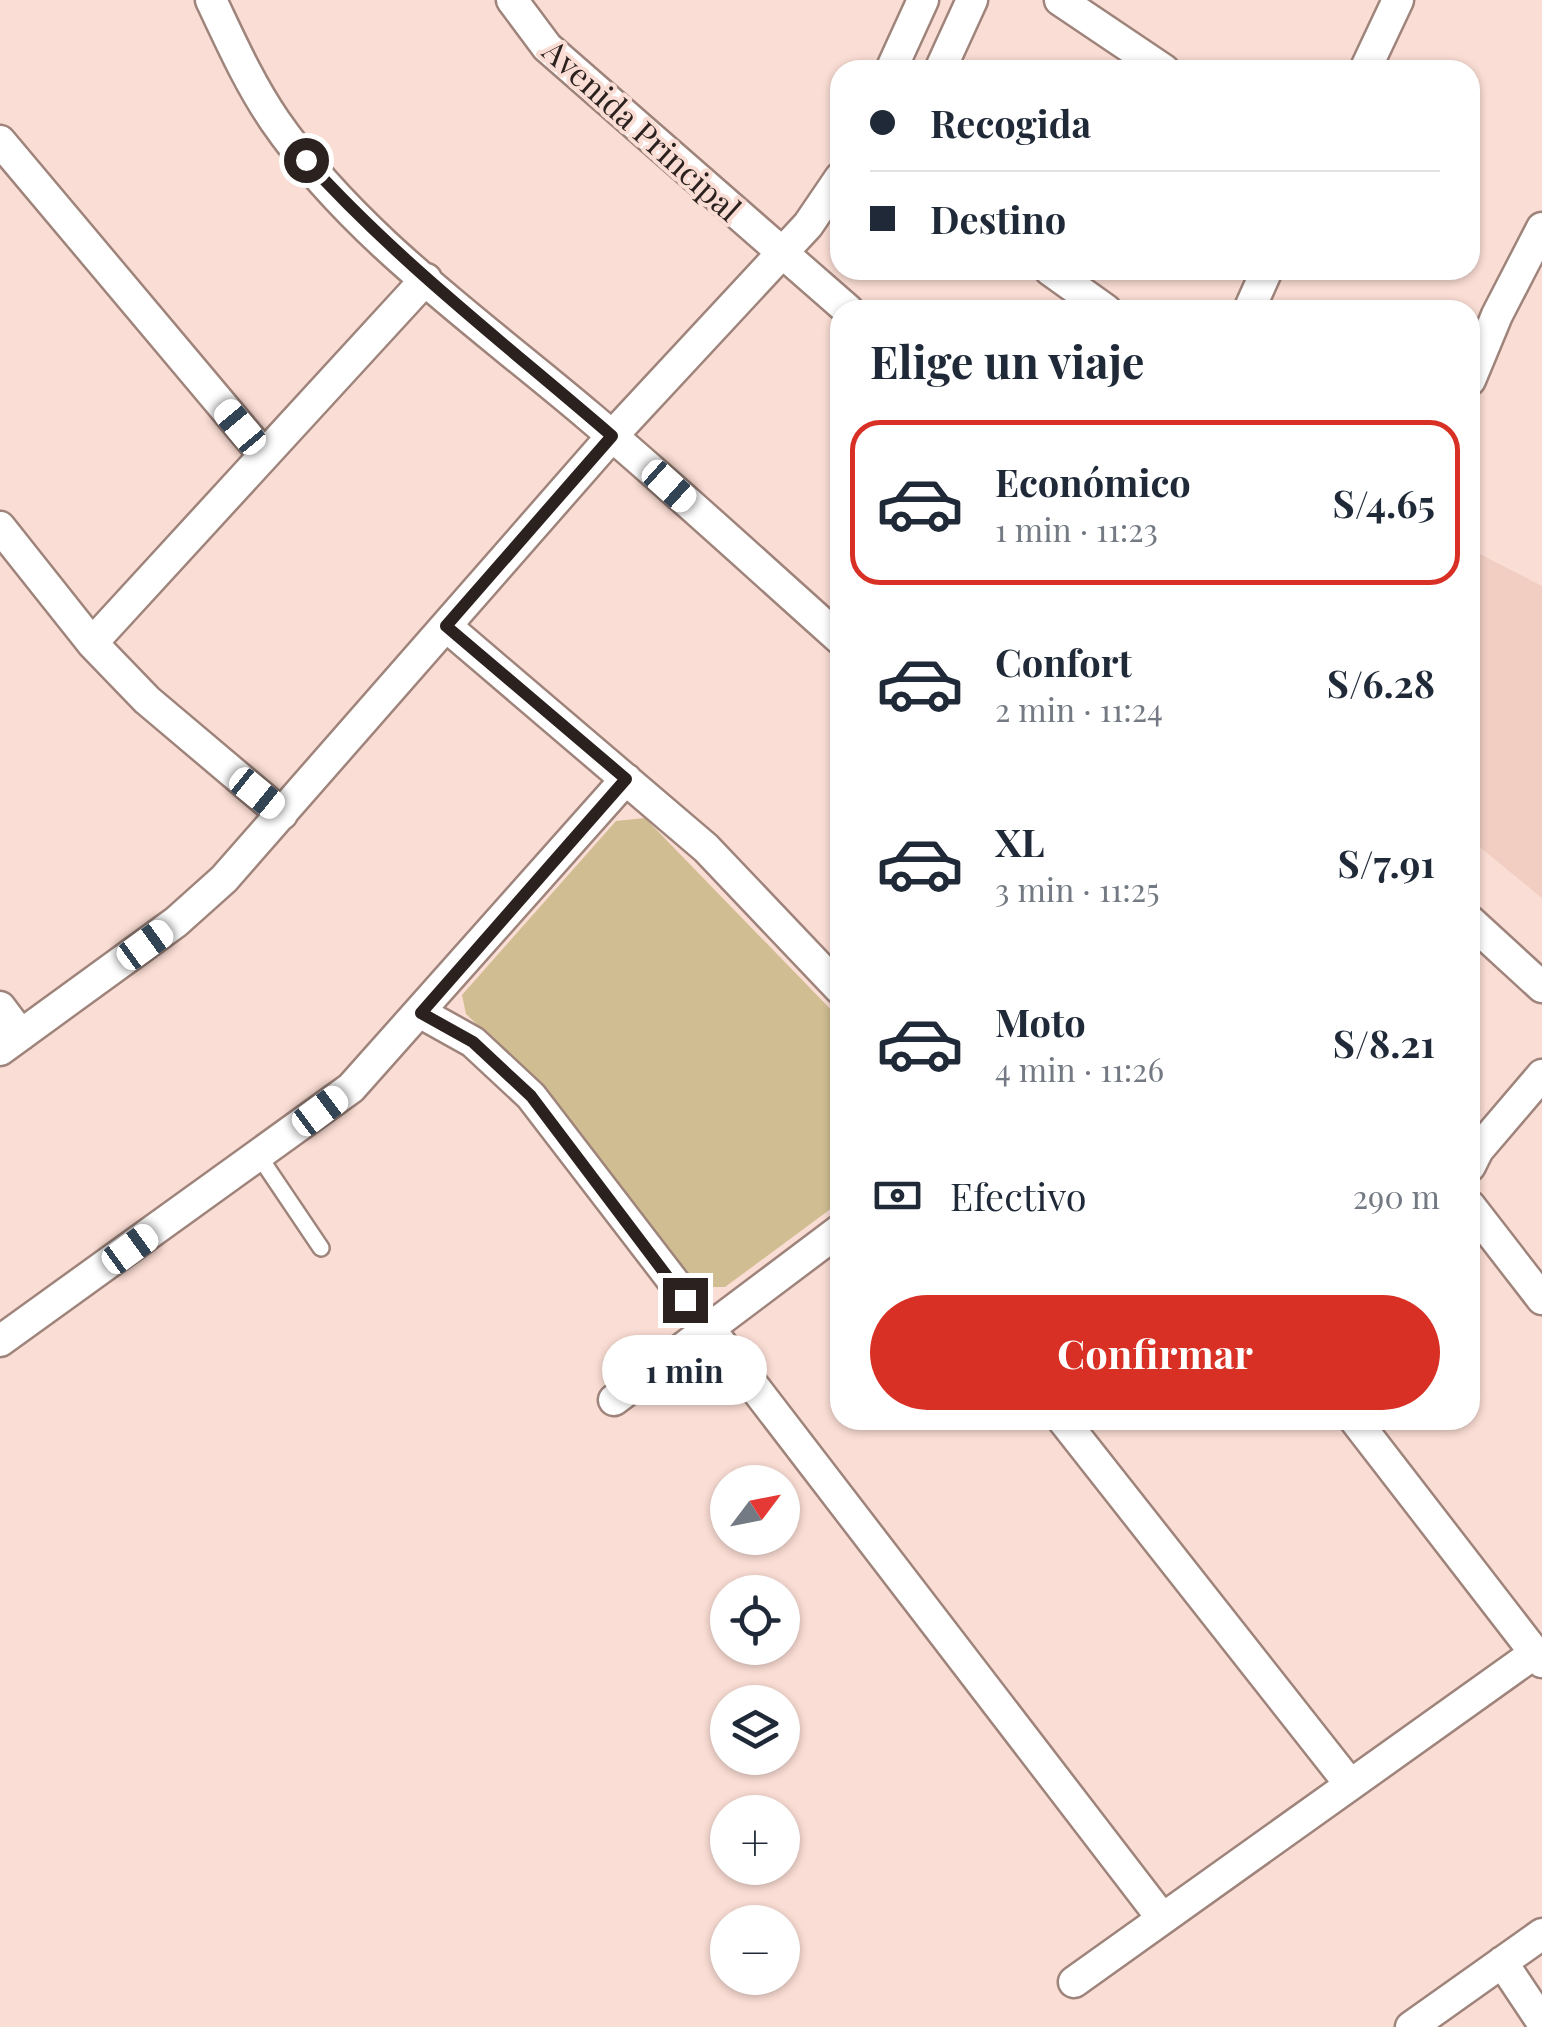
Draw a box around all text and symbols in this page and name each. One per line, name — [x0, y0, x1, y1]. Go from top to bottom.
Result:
street label: Avenida Principal — [534, 28, 751, 229]
text: Recogida — [930, 97, 1091, 148]
route start — [284, 138, 329, 183]
text: Destino — [930, 193, 1066, 244]
text: Elige un viaje — [870, 330, 1145, 390]
car — [209, 394, 271, 460]
car — [637, 455, 701, 517]
text: Económico — [995, 456, 1191, 507]
icon: car — [875, 458, 965, 548]
text: S/4.65 — [1333, 477, 1435, 528]
text: 1 min · 11:23 — [995, 507, 1158, 550]
text: Confort — [995, 636, 1132, 687]
icon: car — [875, 638, 965, 728]
text: S/6.28 — [1327, 657, 1435, 708]
text: 2 min · 11:24 — [995, 687, 1163, 730]
car — [224, 762, 290, 824]
text: XL — [995, 816, 1044, 867]
icon: car — [875, 818, 965, 908]
text: S/7.91 — [1337, 837, 1435, 888]
text: 3 min · 11:25 — [995, 867, 1159, 910]
car — [112, 915, 178, 975]
text: Moto — [995, 996, 1086, 1047]
icon: car — [875, 998, 965, 1088]
text: S/8.21 — [1333, 1017, 1435, 1068]
text: 4 min · 11:26 — [995, 1047, 1164, 1090]
car — [287, 1081, 353, 1141]
icon: cash — [870, 1168, 925, 1223]
text: Efectivo — [950, 1170, 1086, 1221]
text: 290 m — [1353, 1174, 1440, 1217]
car — [97, 1219, 163, 1279]
route end — [663, 1278, 708, 1323]
button: Confirmar — [870, 1295, 1440, 1410]
callout: 1 min — [602, 1335, 768, 1405]
text: 1 min — [645, 1348, 724, 1391]
north arrow — [710, 1465, 800, 1555]
map controls — [710, 1465, 800, 1995]
button: locate — [710, 1575, 800, 1665]
button: layers — [710, 1685, 800, 1775]
button: + — [710, 1795, 800, 1885]
button: − — [710, 1905, 800, 1995]

